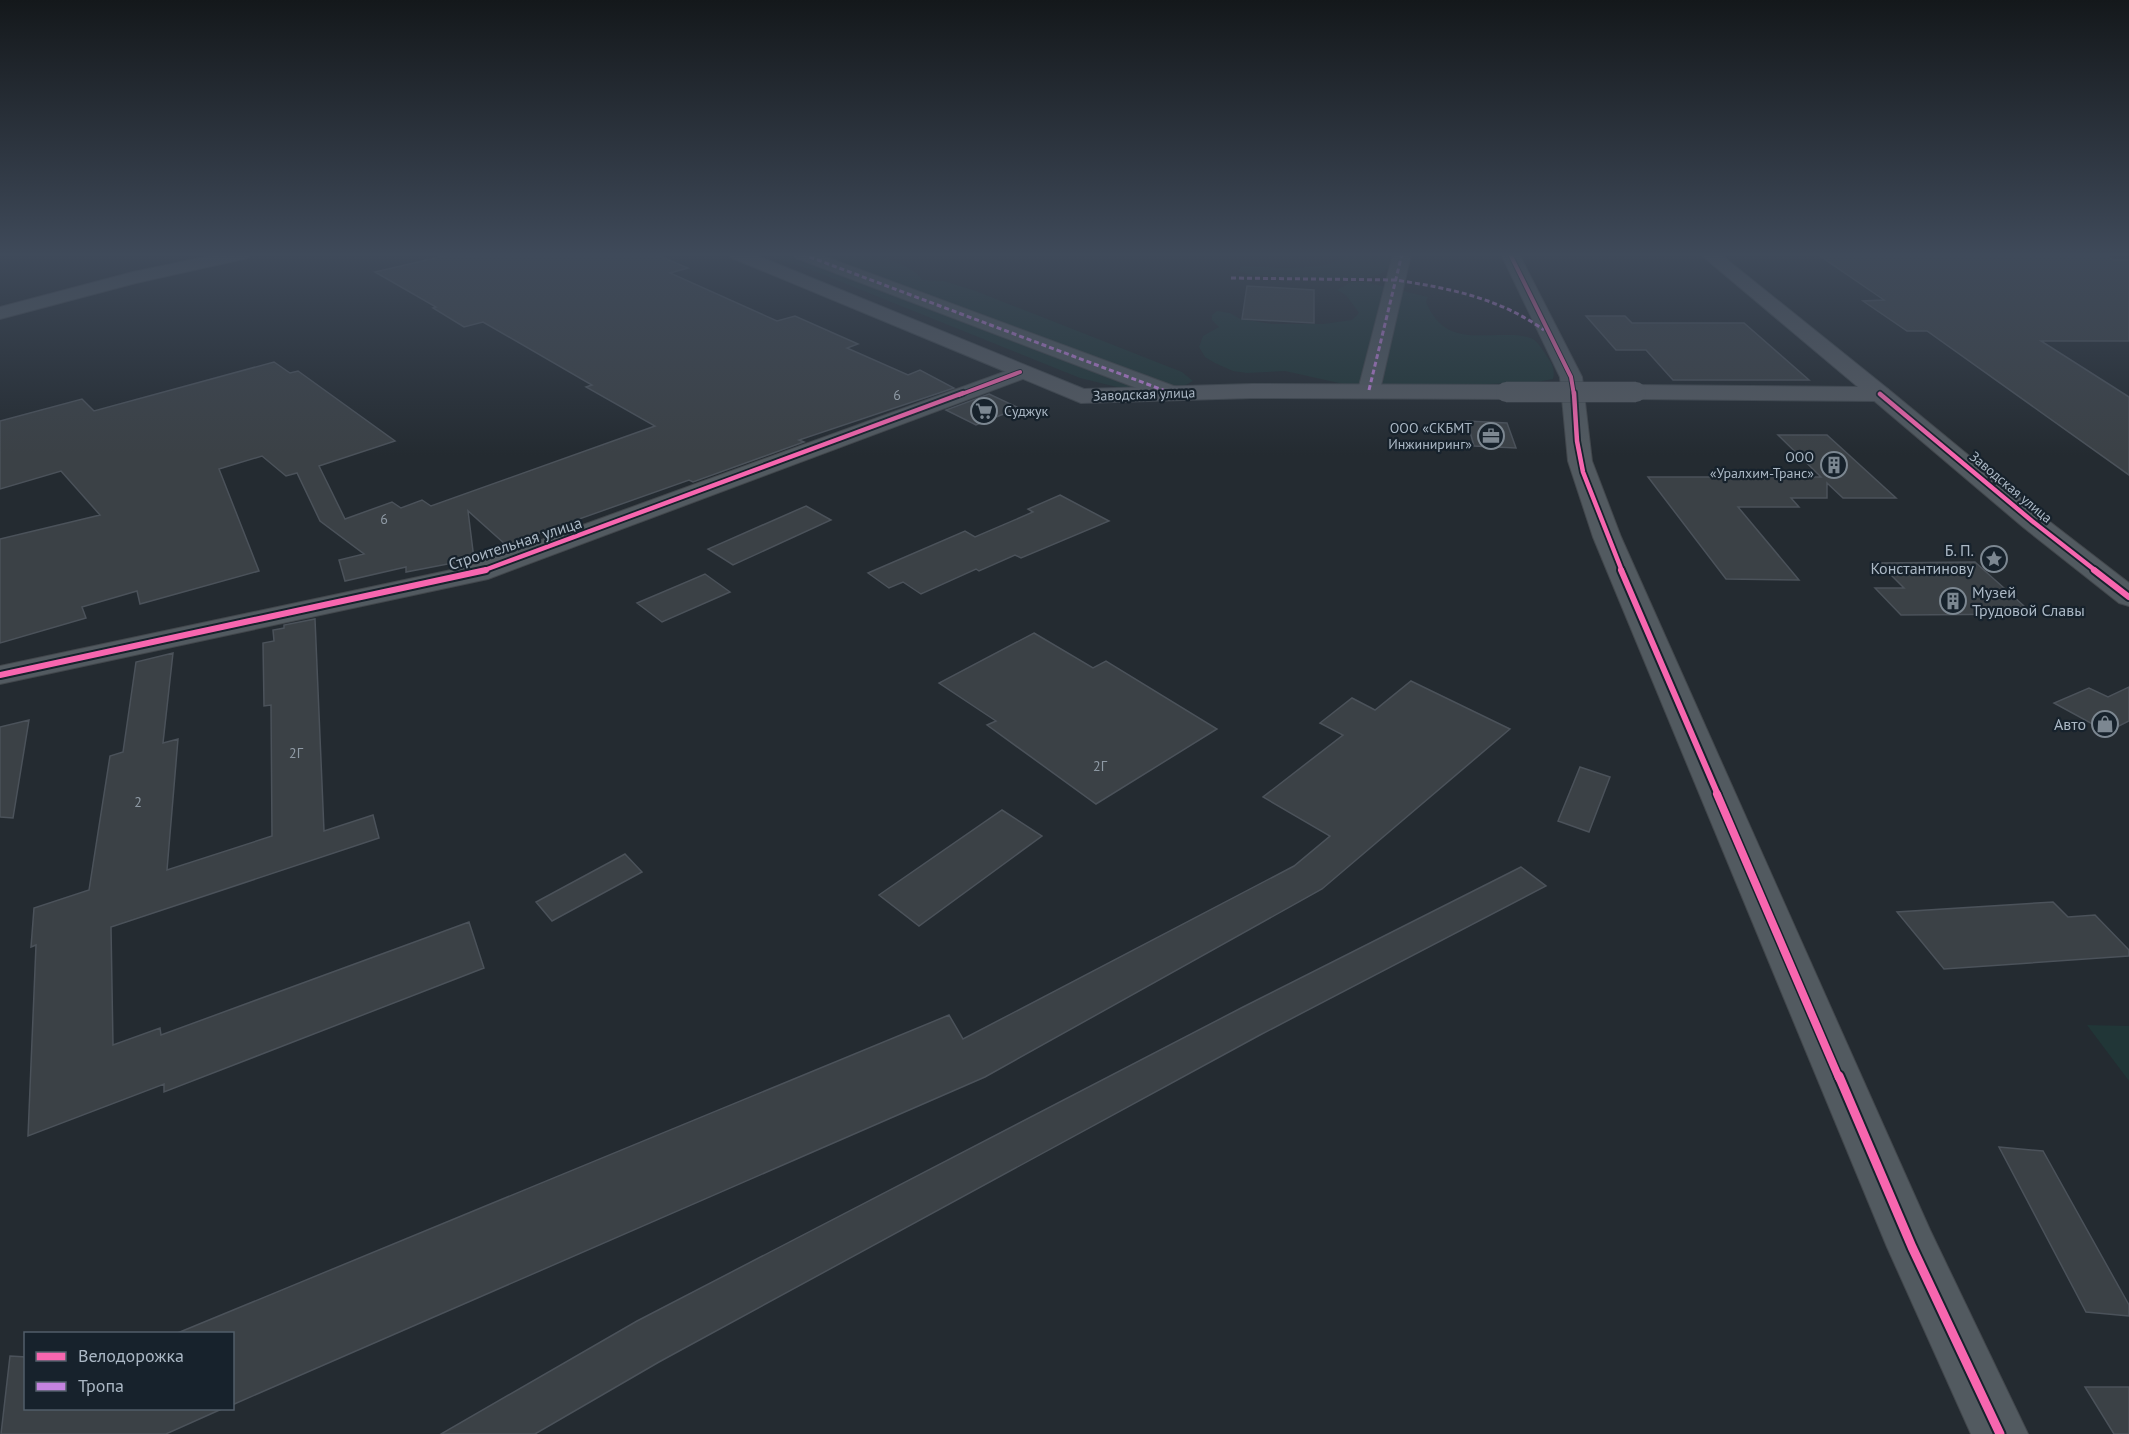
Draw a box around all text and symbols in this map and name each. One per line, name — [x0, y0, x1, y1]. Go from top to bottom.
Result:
street label: Заводская улица — [1092, 383, 1196, 405]
house number: 6 — [893, 386, 901, 404]
supermarket icon: Суджук — [969, 396, 999, 426]
place label: Суджук — [1004, 402, 1049, 420]
place label: ООО «СКБМТ Инжиниринг» — [1388, 419, 1472, 453]
office icon: ООО «СКБМТ Инжиниринг» — [1476, 421, 1506, 451]
street label: Заводская улица — [1966, 447, 2056, 527]
place label: ООО «Уралхим-Транс» — [1710, 448, 1814, 482]
building icon: ООО «Уралхим-Транс» — [1819, 450, 1849, 480]
house number: 6 — [380, 510, 388, 528]
street label: Строительная улица — [446, 512, 584, 574]
place label: Б. П. Константинову — [1870, 540, 1975, 578]
place icon: Б. П. Константинову — [1979, 544, 2009, 574]
place label: Музей Трудовой Славы — [1972, 582, 2085, 620]
building icon: Музей Трудовой Славы — [1938, 586, 1968, 616]
shop icon: Авто — [2090, 709, 2120, 739]
place label: Авто — [2054, 714, 2086, 734]
house number: 2Г — [289, 744, 304, 762]
house number: 2Г — [1093, 757, 1108, 775]
house number: 2 — [134, 793, 142, 811]
legend — [24, 1332, 234, 1410]
text: Велодорожка — [78, 1344, 184, 1367]
text: Тропа — [78, 1374, 124, 1397]

